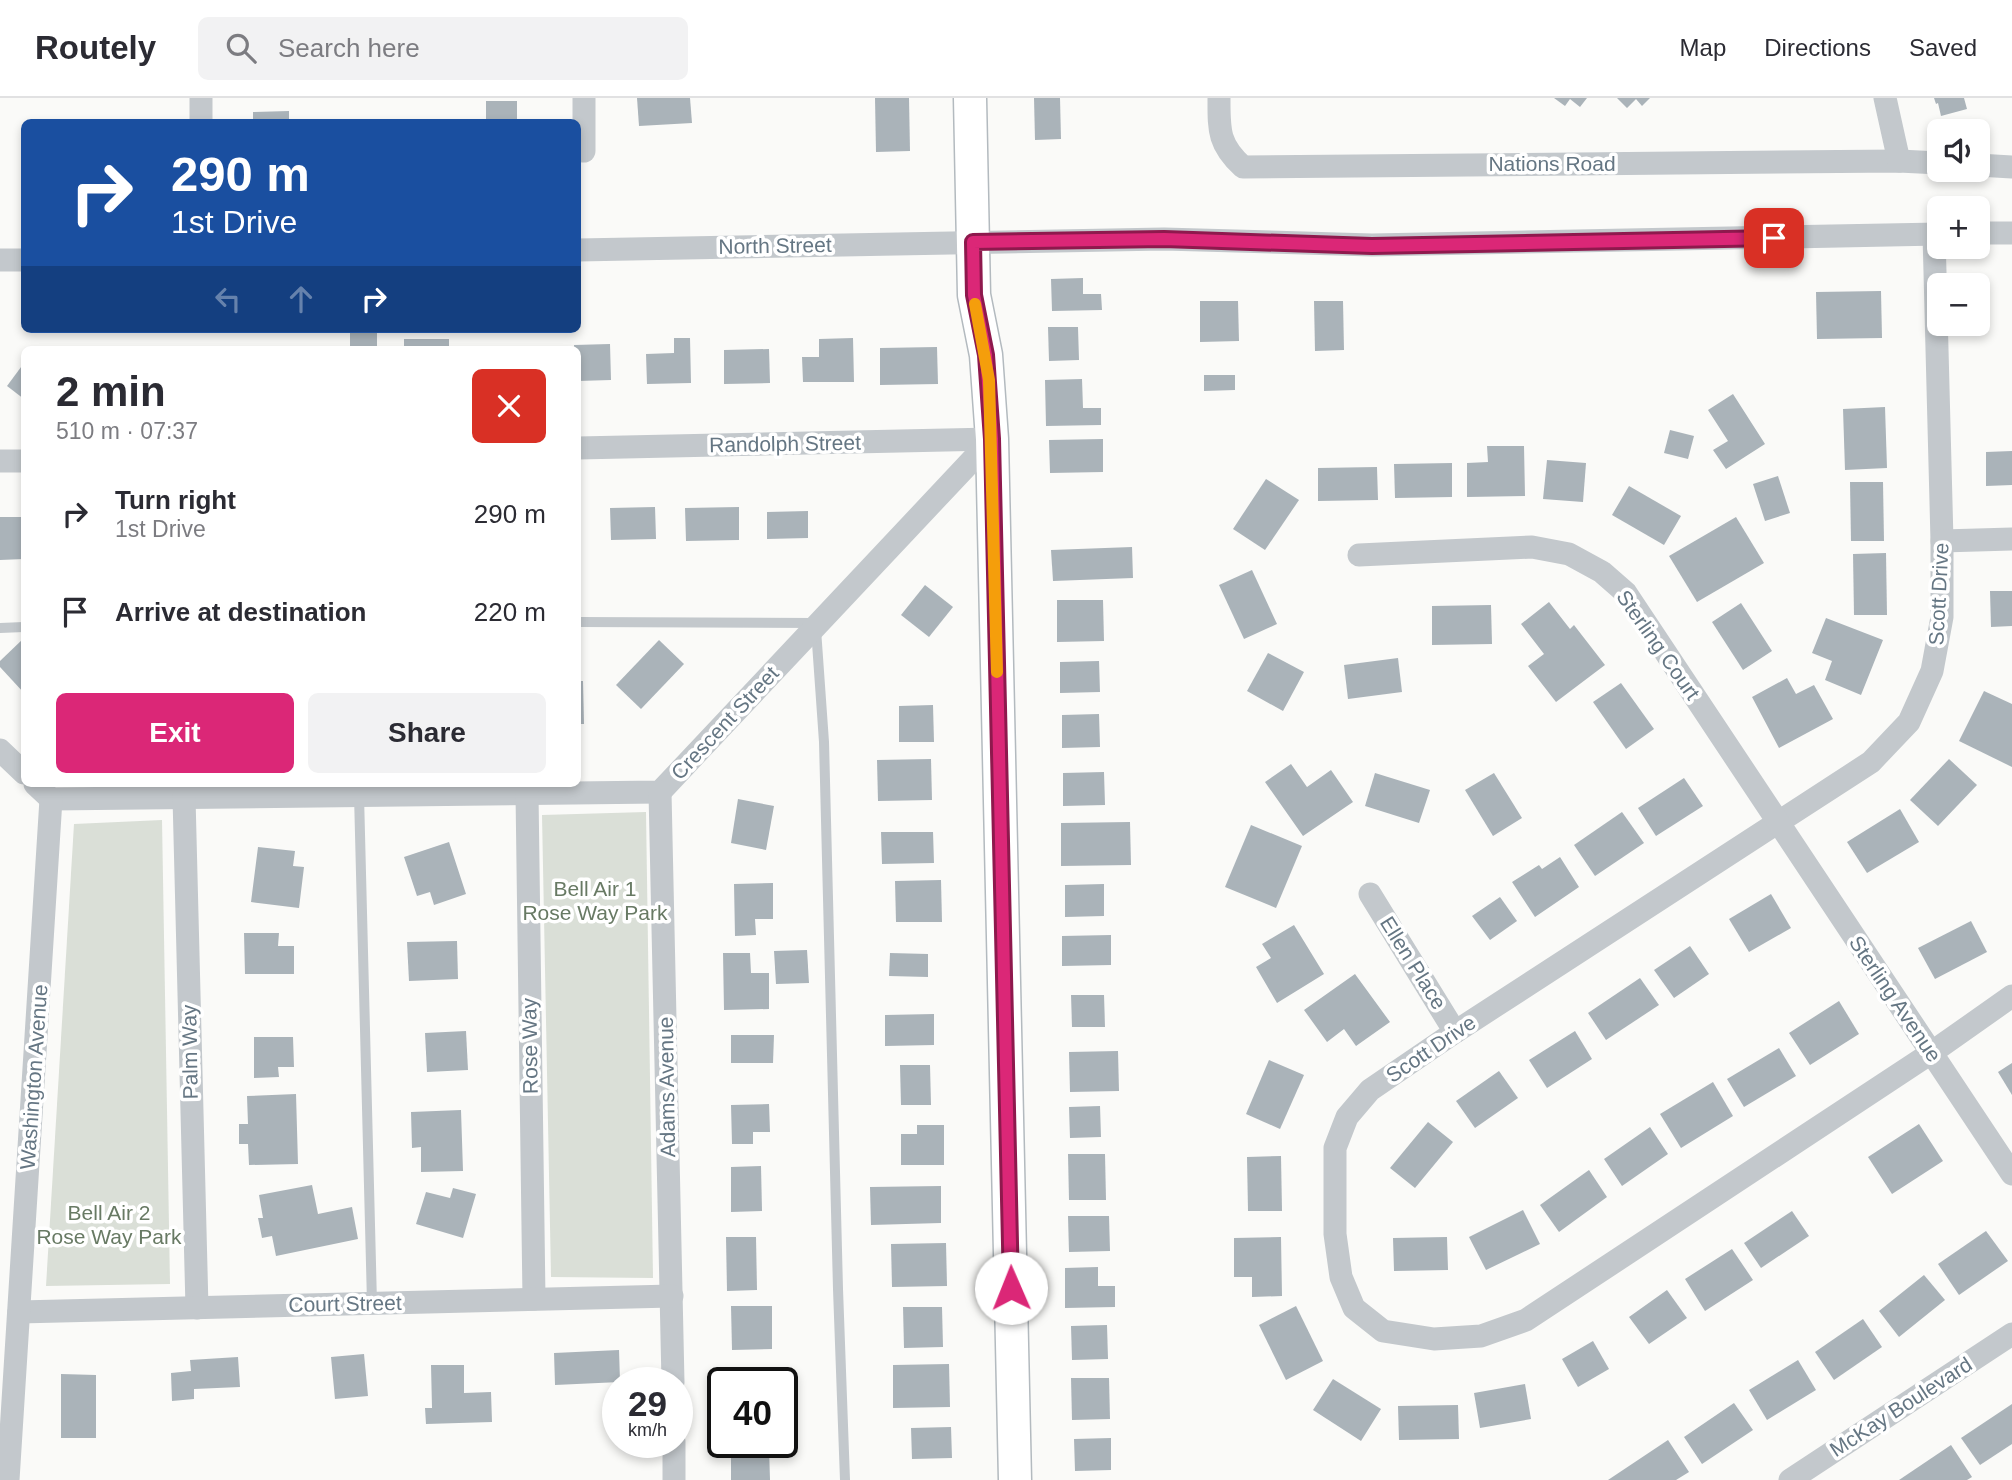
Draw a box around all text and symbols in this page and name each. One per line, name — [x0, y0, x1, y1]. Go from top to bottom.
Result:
search box — [198, 17, 688, 80]
text: Routely — [35, 29, 156, 66]
icon: search — [222, 29, 260, 67]
text: Search here — [278, 33, 420, 63]
text: Map — [1680, 34, 1726, 61]
text: Directions — [1764, 34, 1871, 61]
text: Saved — [1909, 34, 1977, 61]
map controls — [1927, 119, 1990, 336]
button: sound — [1927, 119, 1990, 182]
icon: right — [56, 147, 147, 238]
text: 290 m — [171, 147, 310, 201]
street label: Nations Road — [1488, 152, 1616, 175]
button: + — [1927, 196, 1990, 259]
text: 1st Drive — [171, 204, 297, 240]
pin — [1744, 208, 1804, 268]
icon: arrive — [1755, 219, 1793, 257]
street label: North Street — [718, 233, 832, 258]
button: − — [1927, 273, 1990, 336]
icon: left — [209, 280, 247, 318]
icon: ahead — [282, 280, 320, 318]
icon: right — [355, 280, 393, 318]
text: 2 min — [56, 368, 166, 415]
button: close — [472, 369, 546, 443]
text: 510 m · 07:37 — [56, 418, 198, 444]
street label: Randolph Street — [709, 431, 861, 456]
text: Turn right — [115, 485, 236, 515]
icon: right — [56, 495, 94, 533]
text: 290 m — [474, 499, 546, 529]
text: 1st Drive — [115, 516, 206, 542]
street label: Scott Drive — [1924, 542, 1953, 646]
street label: Sterling Court — [1612, 586, 1705, 704]
icon: arrive — [56, 593, 94, 631]
text: Arrive at destination — [115, 597, 366, 627]
text: 220 m — [474, 597, 546, 627]
street label: Crescent Street — [666, 661, 783, 784]
button: Exit — [56, 693, 294, 773]
button: Share — [308, 693, 546, 773]
park label: Bell Air 1 Rose Way Park — [522, 877, 668, 924]
street label: Ellen Place — [1376, 912, 1451, 1013]
street label: Sterling Avenue — [1845, 931, 1946, 1066]
street label: Washington Avenue — [16, 984, 51, 1170]
street label: Rose Way — [517, 997, 542, 1094]
street label: Palm Way — [177, 1004, 202, 1100]
street label: Scott Drive — [1382, 1010, 1480, 1087]
street label: Adams Avenue — [654, 1016, 679, 1158]
park label: Bell Air 2 Rose Way Park — [36, 1201, 182, 1248]
position arrow — [974, 1251, 1048, 1325]
street label: Court Street — [288, 1291, 402, 1316]
street label: McKay Boulevard — [1825, 1352, 1976, 1461]
speed limit sign: 40 — [707, 1367, 798, 1458]
text: 29 — [628, 1384, 667, 1423]
text: km/h — [628, 1420, 667, 1440]

